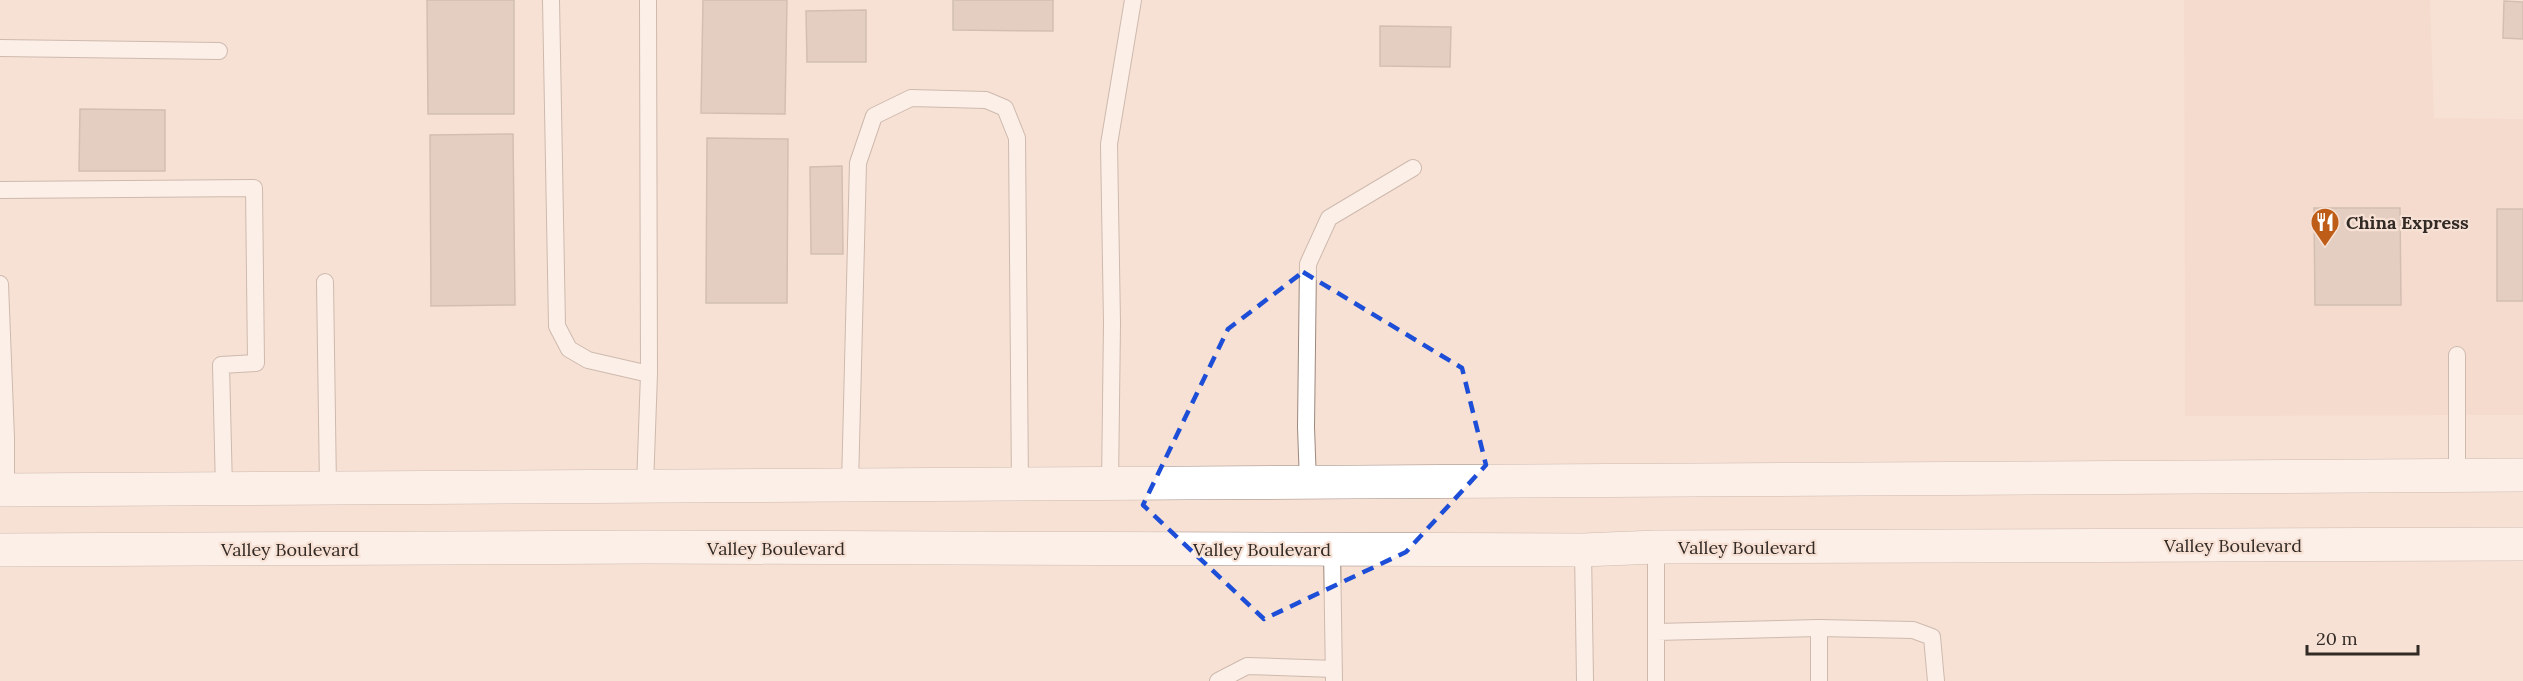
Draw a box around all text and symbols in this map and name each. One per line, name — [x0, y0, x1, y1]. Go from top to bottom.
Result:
restaurant icon: China Express — [2309, 206, 2341, 248]
place label: China Express — [2346, 211, 2469, 234]
street label: Valley Boulevard — [2163, 534, 2302, 557]
street label: Valley Boulevard — [1677, 536, 1816, 559]
street label: Valley Boulevard — [706, 537, 845, 560]
street label: Valley Boulevard — [220, 538, 359, 561]
street label: Valley Boulevard — [1192, 538, 1331, 561]
scale bar — [2307, 618, 2418, 656]
text: 20 m — [2316, 627, 2358, 650]

